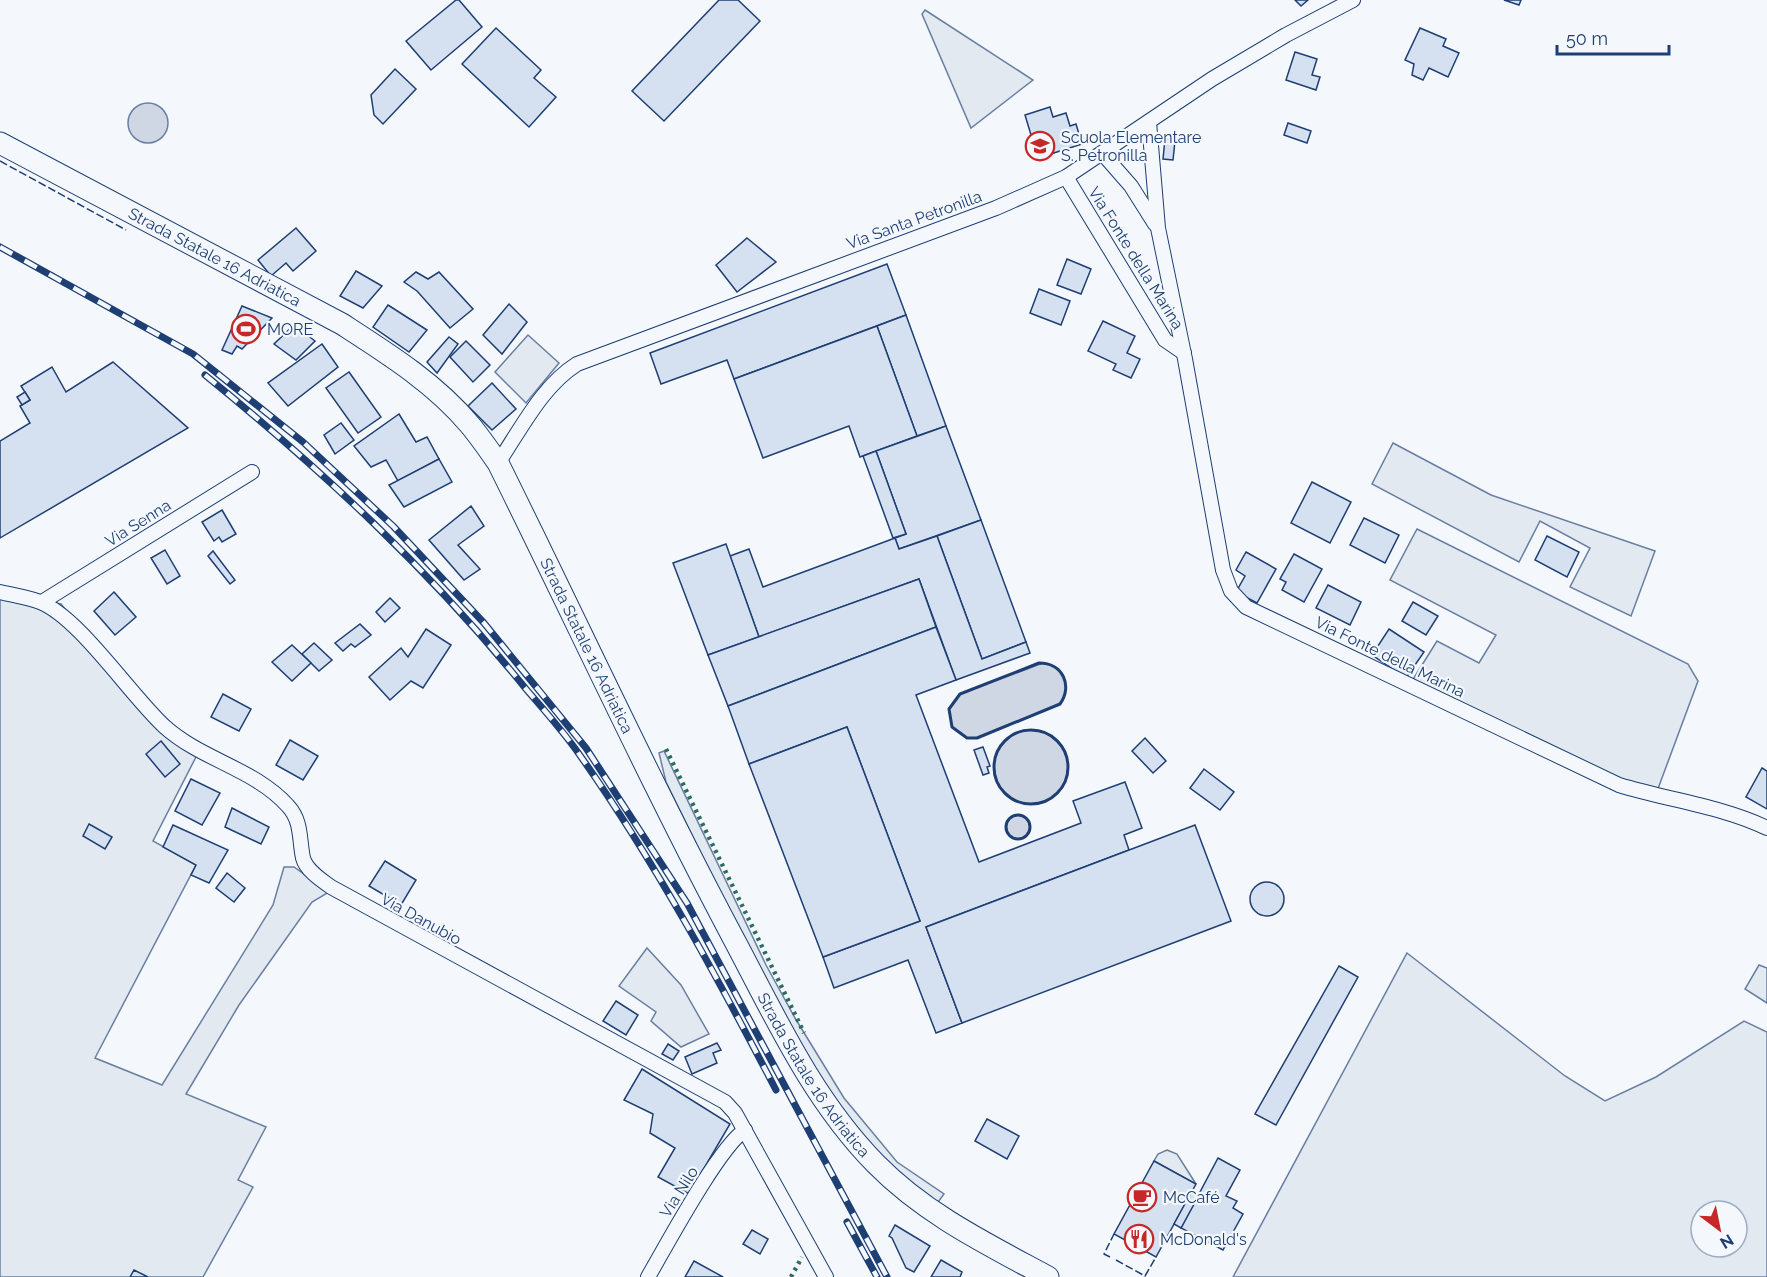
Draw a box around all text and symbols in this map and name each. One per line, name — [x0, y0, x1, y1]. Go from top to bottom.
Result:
scale bar — [1557, 18, 1670, 56]
text: 50 m — [1566, 28, 1608, 49]
place label: Scuola Elementare S. Petronilla — [1061, 128, 1201, 165]
school or university icon: Scuola Elementare S. Petronilla — [1024, 130, 1056, 162]
street label: Via Fonte della Marina — [1084, 183, 1188, 333]
street label: Via Santa Petronilla — [844, 187, 984, 253]
street label: Strada Statale 16 Adriatica — [125, 203, 304, 310]
sports icon: MORE — [230, 313, 262, 345]
place label: MORE — [267, 320, 313, 339]
street label: Via Senna — [102, 495, 174, 551]
street label: Strada Statale 16 Adriatica — [537, 555, 638, 736]
street label: Via Fonte della Marina — [1312, 612, 1468, 702]
street label: Via Danubio — [377, 889, 465, 949]
street label: Strada Statale 16 Adriatica — [754, 989, 874, 1161]
street label: Via Nilo — [656, 1163, 702, 1221]
cafe icon: McCafé — [1126, 1181, 1158, 1213]
place label: McCafé — [1163, 1188, 1220, 1207]
north arrow — [1689, 1199, 1749, 1259]
restaurant icon: McDonald's — [1123, 1223, 1155, 1255]
place label: McDonald's — [1160, 1230, 1247, 1249]
text: N — [1716, 1230, 1737, 1253]

